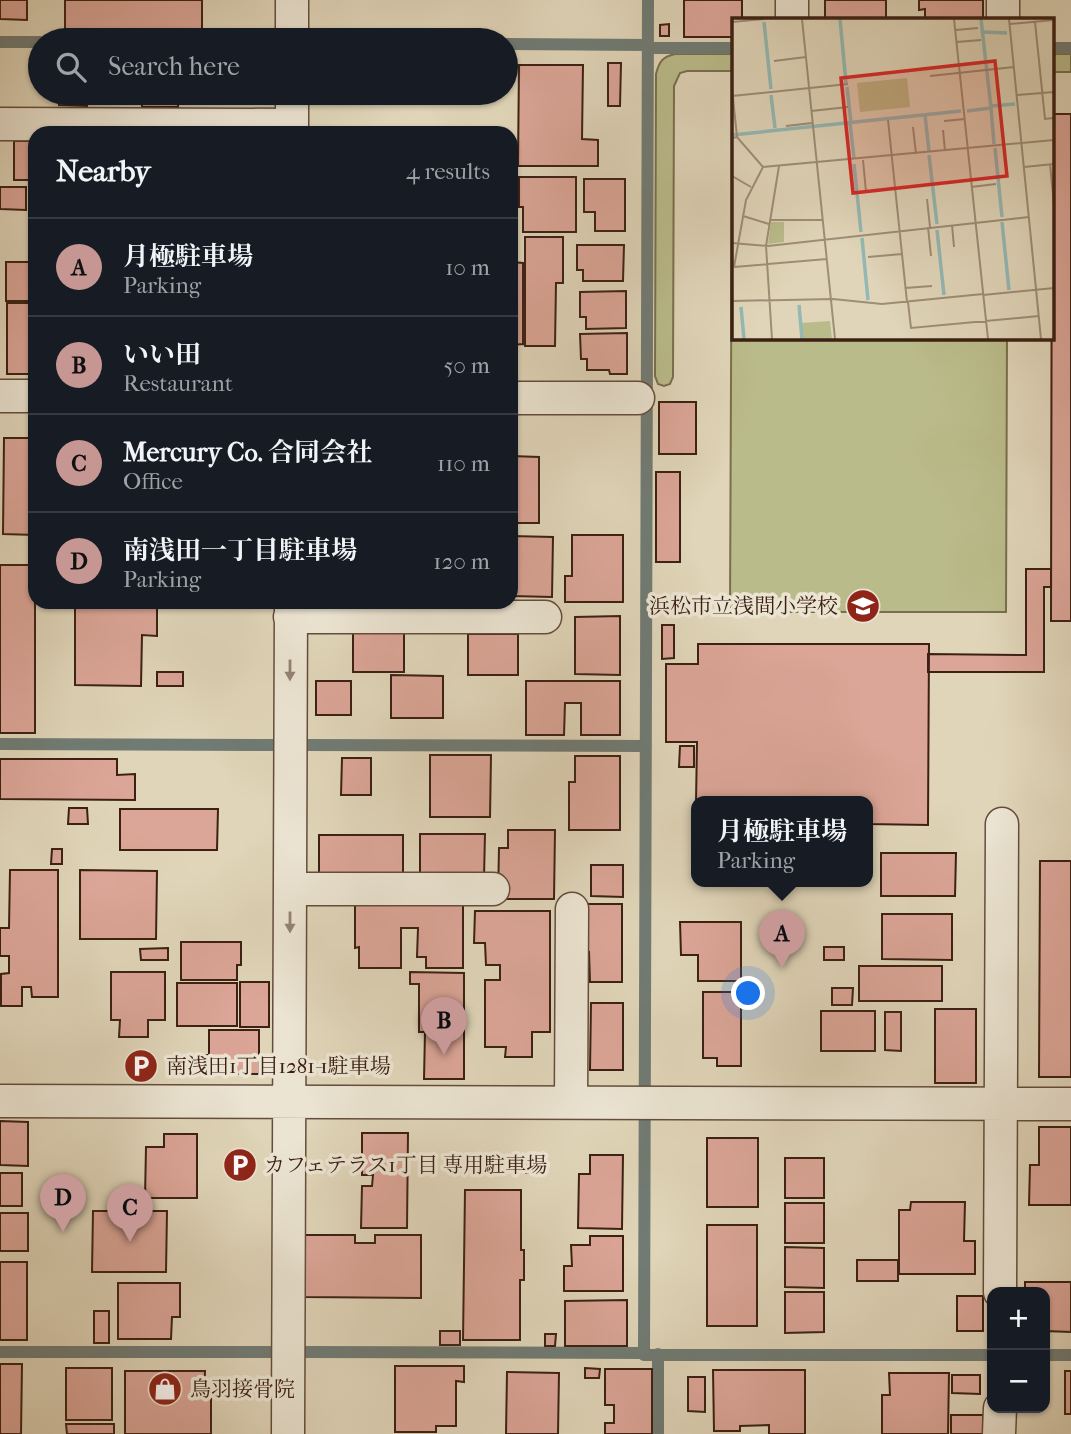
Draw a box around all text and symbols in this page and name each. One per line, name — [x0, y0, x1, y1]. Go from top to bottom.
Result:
inset map — [732, 18, 1054, 340]
search box — [28, 28, 518, 105]
icon: search — [52, 48, 90, 86]
text: Search here — [108, 51, 240, 82]
text: Nearby — [56, 154, 151, 189]
text: 4 results — [406, 158, 490, 185]
text: 月極駐車場 — [123, 241, 253, 272]
text: A — [72, 254, 86, 281]
text: 10 m — [445, 254, 490, 281]
text: Parking — [123, 272, 201, 299]
text: いい田 — [123, 339, 201, 370]
text: B — [72, 352, 86, 379]
text: 50 m — [443, 352, 490, 379]
text: Restaurant — [123, 370, 233, 397]
text: Mercury Co. 合同会社 — [123, 437, 372, 468]
text: C — [71, 450, 87, 477]
text: 110 m — [437, 450, 490, 477]
text: Office — [123, 468, 183, 495]
text: 南浅田一丁目駐車場 — [123, 535, 357, 566]
text: D — [70, 548, 88, 575]
text: 120 m — [433, 548, 490, 575]
text: Parking — [123, 566, 201, 593]
school or university icon: 浜松市立浅間小学校 — [844, 587, 882, 625]
place label: 浜松市立浅間小学校 — [649, 594, 838, 618]
one-way arrow — [284, 659, 296, 681]
popup — [691, 796, 873, 887]
text: 月極駐車場 — [717, 816, 847, 847]
text: Parking — [717, 847, 795, 874]
pin: A — [759, 910, 805, 968]
one-way arrow — [284, 911, 296, 933]
your location — [731, 976, 765, 1010]
pin: B — [421, 997, 467, 1055]
parking icon: 南浅田1丁目1281-1駐車場 — [122, 1047, 160, 1085]
place label: 南浅田1丁目1281-1駐車場 — [166, 1054, 391, 1078]
parking icon: カフェテラス1丁目 専用駐車場 — [221, 1146, 259, 1184]
place label: カフェテラス1丁目 専用駐車場 — [264, 1153, 547, 1177]
pin: D — [40, 1174, 86, 1232]
pin: C — [107, 1184, 153, 1242]
map controls — [987, 1287, 1050, 1413]
button: + — [987, 1287, 1050, 1350]
button: − — [987, 1350, 1050, 1413]
shop icon: 鳥羽接骨院 — [146, 1370, 184, 1408]
place label: 鳥羽接骨院 — [190, 1377, 295, 1401]

